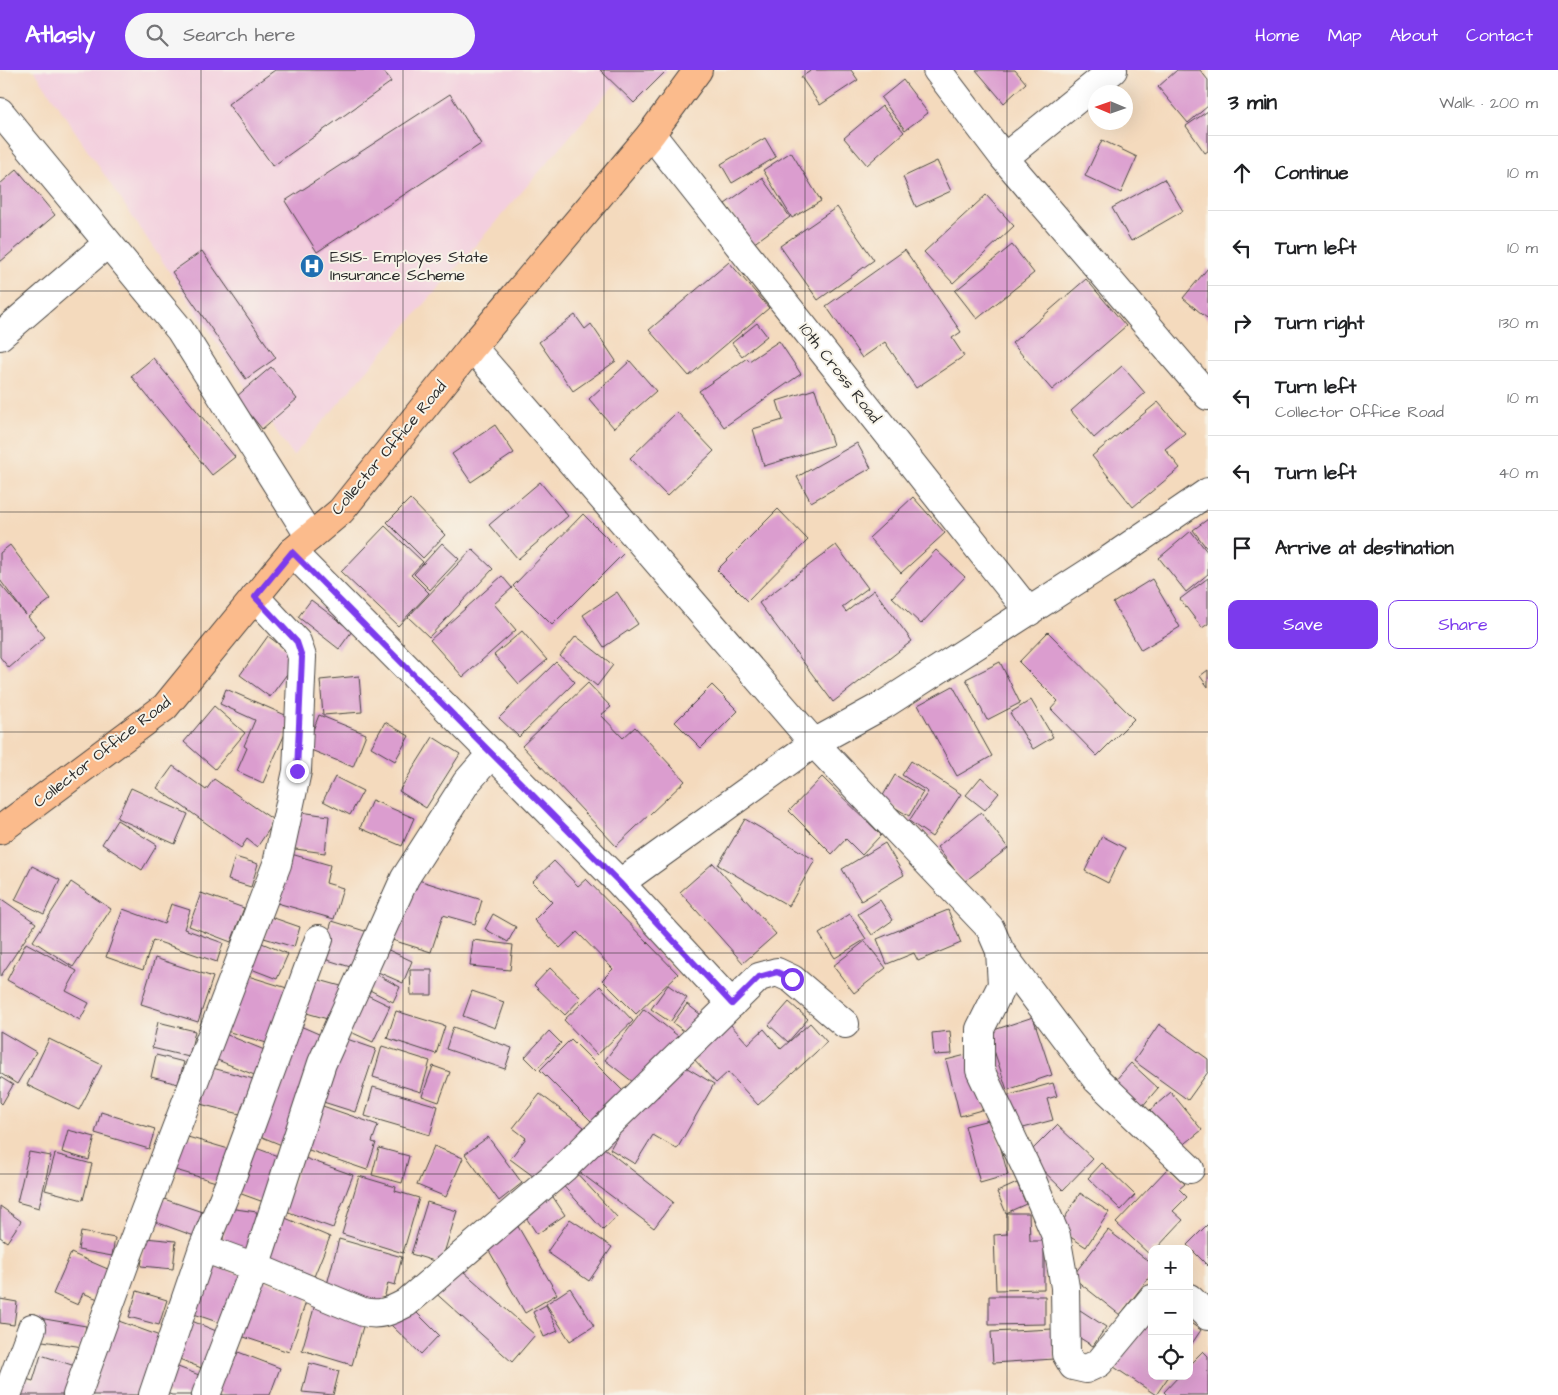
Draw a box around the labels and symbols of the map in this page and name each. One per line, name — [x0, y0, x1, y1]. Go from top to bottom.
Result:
north arrow — [1088, 85, 1133, 130]
place label: ESIS- Employes State Insurance Scheme — [330, 246, 488, 286]
hospital icon: ESIS- Employes State Insurance Scheme — [299, 253, 325, 279]
street label: 10th Cross Road — [794, 318, 886, 428]
street label: Collector Office Road — [326, 376, 452, 520]
street label: Collector Office Road — [29, 691, 175, 813]
route end — [286, 760, 309, 783]
route start — [781, 968, 804, 991]

